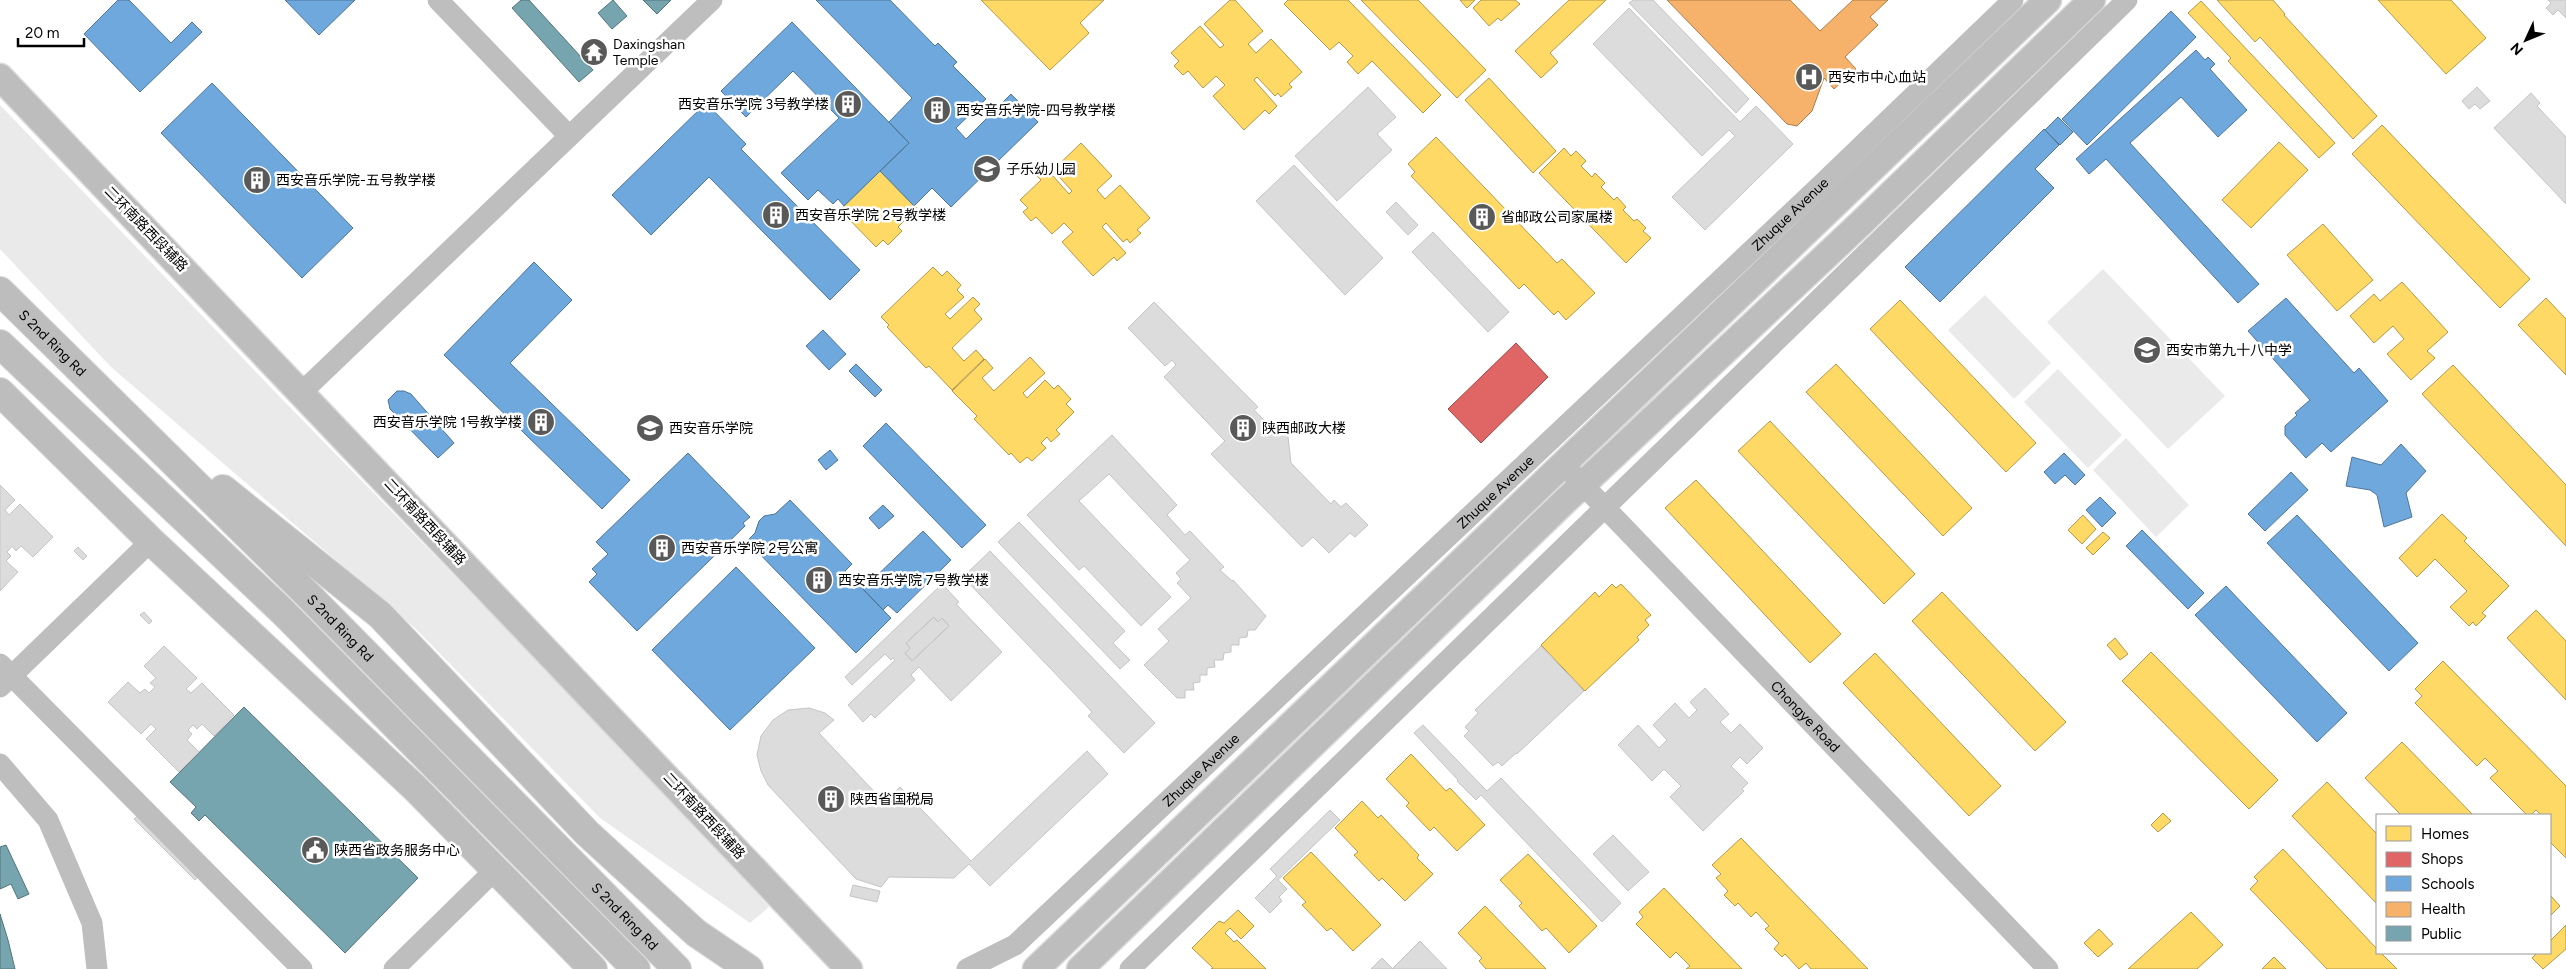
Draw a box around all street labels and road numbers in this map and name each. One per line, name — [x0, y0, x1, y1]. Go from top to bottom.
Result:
street label: Zhuque Avenue — [1748, 174, 1832, 254]
street label: 二环南路西段辅路 — [101, 183, 191, 275]
street label: S 2nd Ring Rd — [15, 306, 90, 380]
street label: Zhuque Avenue — [1454, 452, 1538, 532]
street label: 二环南路西段辅路 — [381, 475, 469, 569]
street label: S 2nd Ring Rd — [304, 591, 377, 665]
street label: Chongye Road — [1767, 677, 1844, 756]
street label: Zhuque Avenue — [1159, 729, 1243, 810]
street label: 二环南路西段辅路 — [660, 769, 748, 863]
street label: S 2nd Ring Rd — [588, 879, 662, 953]

